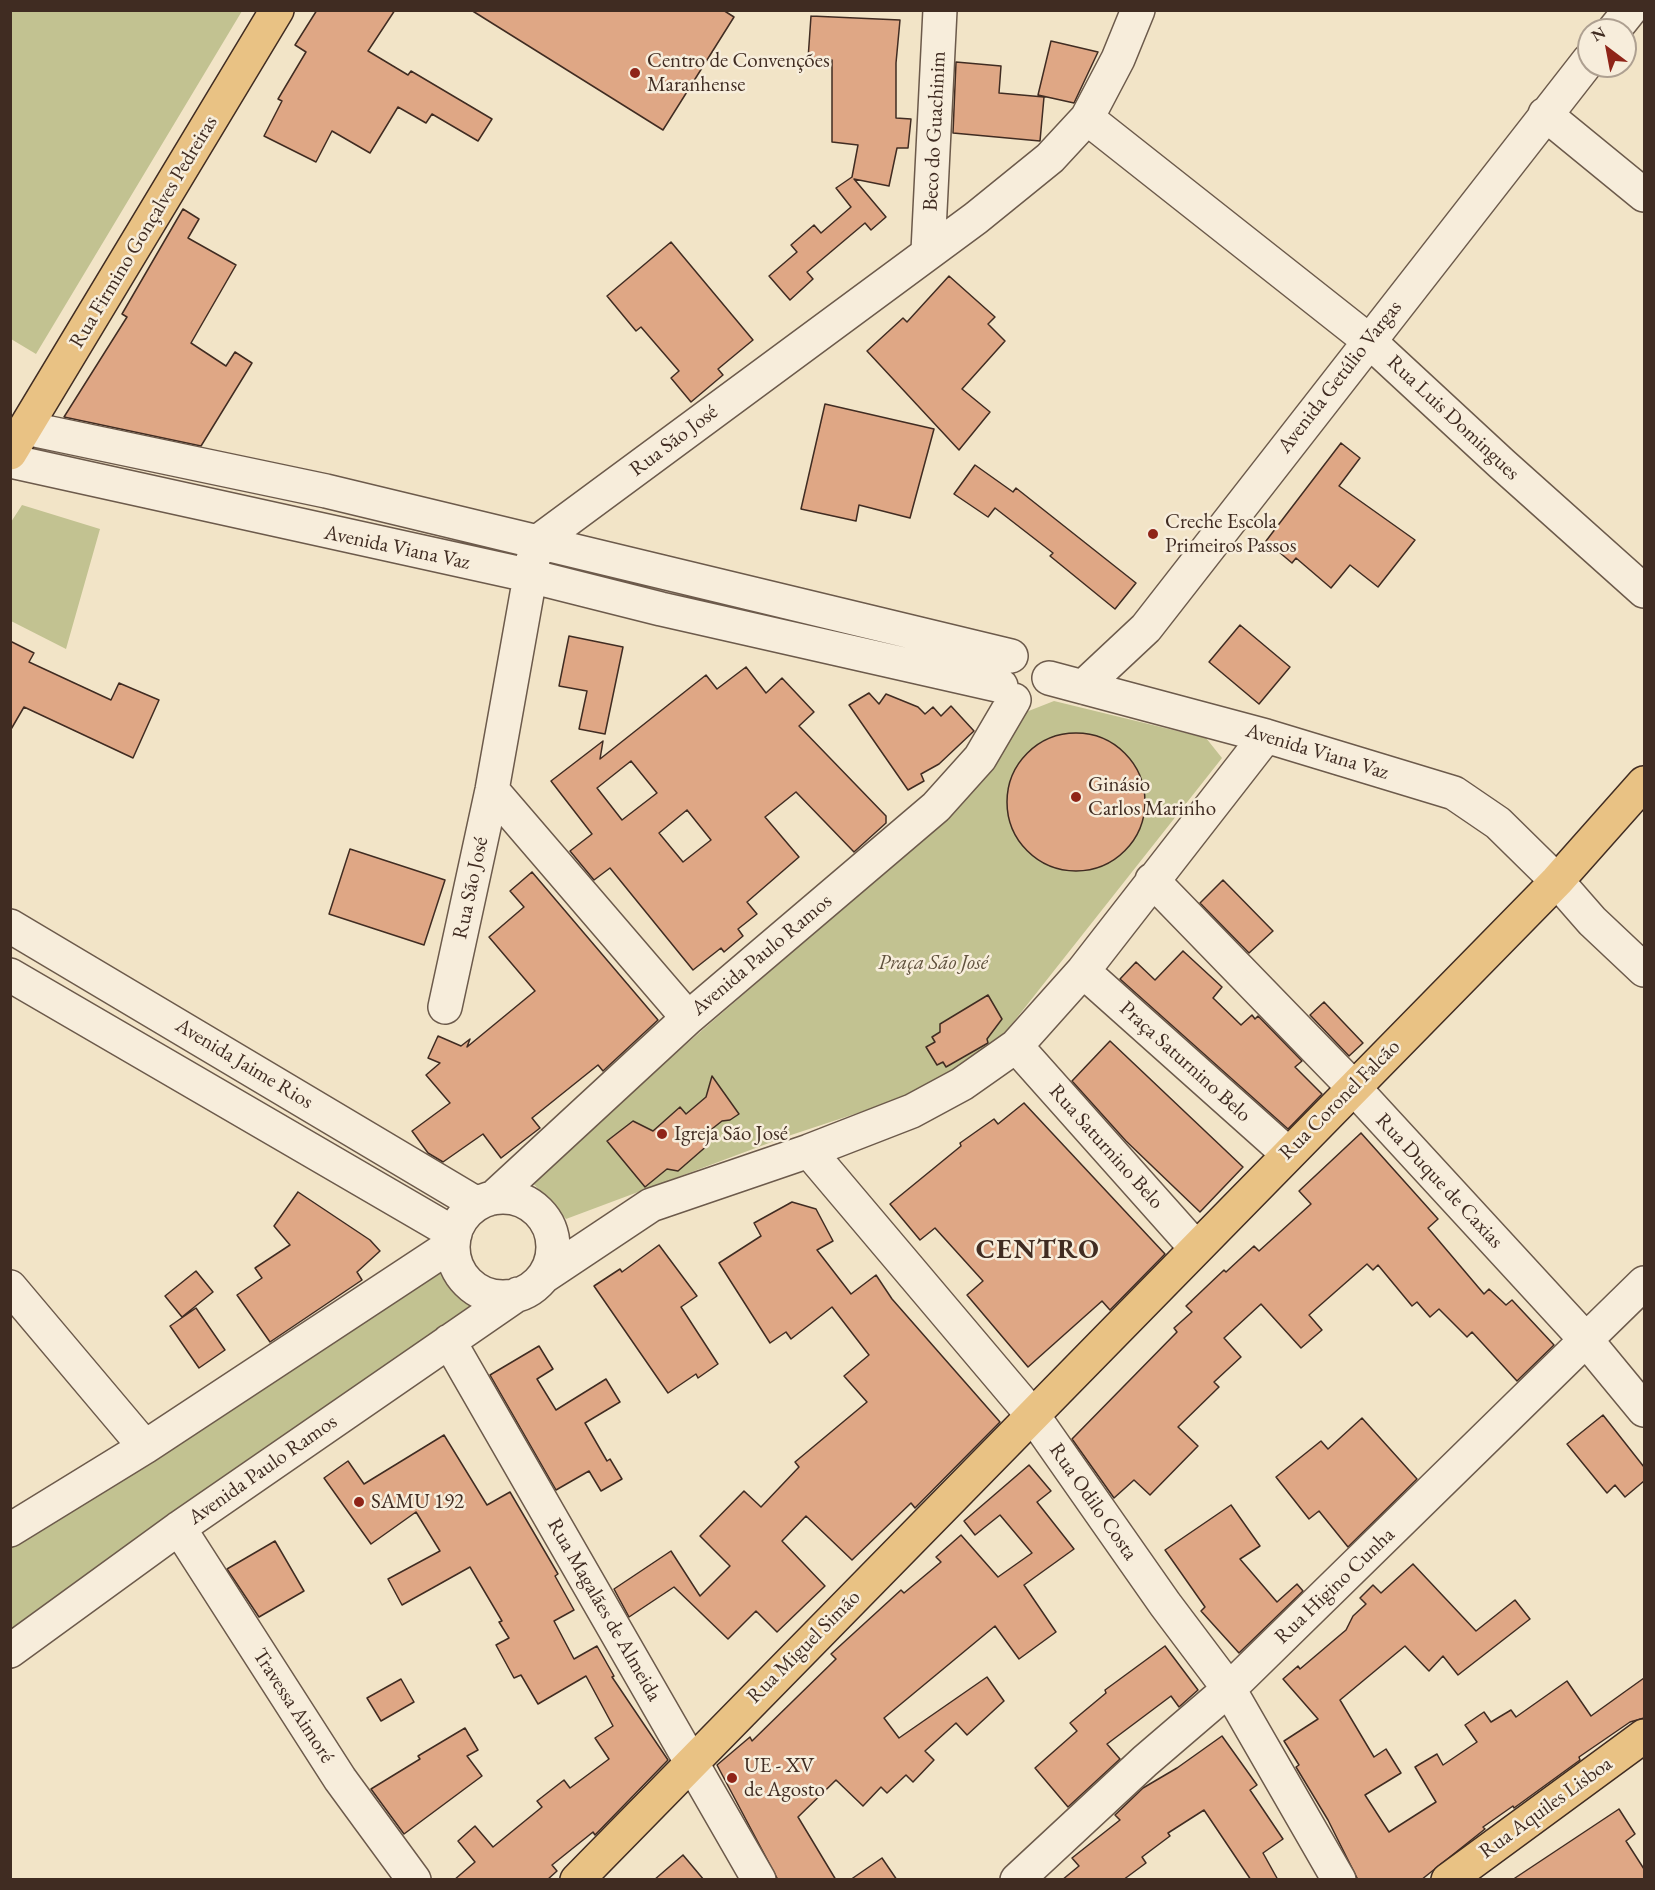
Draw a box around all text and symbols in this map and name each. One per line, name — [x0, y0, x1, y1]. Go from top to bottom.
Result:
north arrow — [1577, 18, 1637, 78]
text: N — [1587, 22, 1609, 46]
place label: Centro de Convenções Maranhense — [647, 48, 830, 98]
street label: Beco do Guachinim — [918, 50, 952, 212]
marker: Centro de Convenções Maranhense — [628, 66, 642, 80]
street label: Rua Firmino Gonçalves Pedreiras — [65, 111, 223, 353]
street label: Avenida Getúlio Vargas — [1273, 296, 1407, 458]
street label: Rua Luis Domingues — [1381, 350, 1525, 486]
street label: Rua São José — [625, 400, 723, 482]
place label: Creche Escola Primeiros Passos — [1165, 509, 1296, 559]
street label: Avenida Viana Vaz — [322, 520, 472, 576]
marker: Creche Escola Primeiros Passos — [1146, 527, 1160, 541]
street label: Avenida Viana Vaz — [1242, 718, 1392, 786]
place label: Ginásio Carlos Marinho — [1088, 772, 1216, 822]
marker: Ginásio Carlos Marinho — [1069, 790, 1083, 804]
street label: Rua São José — [448, 835, 494, 941]
street label: Avenida Paulo Ramos — [687, 889, 837, 1021]
park label: Praça São José — [878, 950, 988, 976]
street label: Praça Saturnino Belo — [1114, 996, 1256, 1128]
street label: Avenida Jaime Rios — [171, 1013, 317, 1115]
street label: Rua Coronel Falcão — [1274, 1034, 1406, 1166]
street label: Rua Saturnino Belo — [1043, 1079, 1169, 1215]
street label: Rua Duque de Caxias — [1370, 1108, 1508, 1254]
place label: Igreja São José — [674, 1121, 788, 1147]
marker: Igreja São José — [655, 1127, 669, 1141]
district label: CENTRO — [976, 1235, 1100, 1267]
street label: Avenida Paulo Ramos — [184, 1409, 342, 1531]
street label: Rua Odilo Costa — [1043, 1439, 1143, 1565]
place label: SAMU 192 — [371, 1489, 464, 1515]
marker: SAMU 192 — [352, 1495, 366, 1509]
street label: Rua Magalães de Almeida — [541, 1514, 667, 1706]
street label: Rua Higino Cunha — [1270, 1522, 1400, 1650]
street label: Rua Miguel Simão — [742, 1585, 866, 1709]
street label: Travessa Aimoré — [247, 1644, 339, 1768]
street label: Rua Aquiles Lisboa — [1475, 1751, 1617, 1865]
place label: UE - XV de Agosto — [744, 1753, 825, 1803]
marker: UE - XV de Agosto — [725, 1771, 739, 1785]

